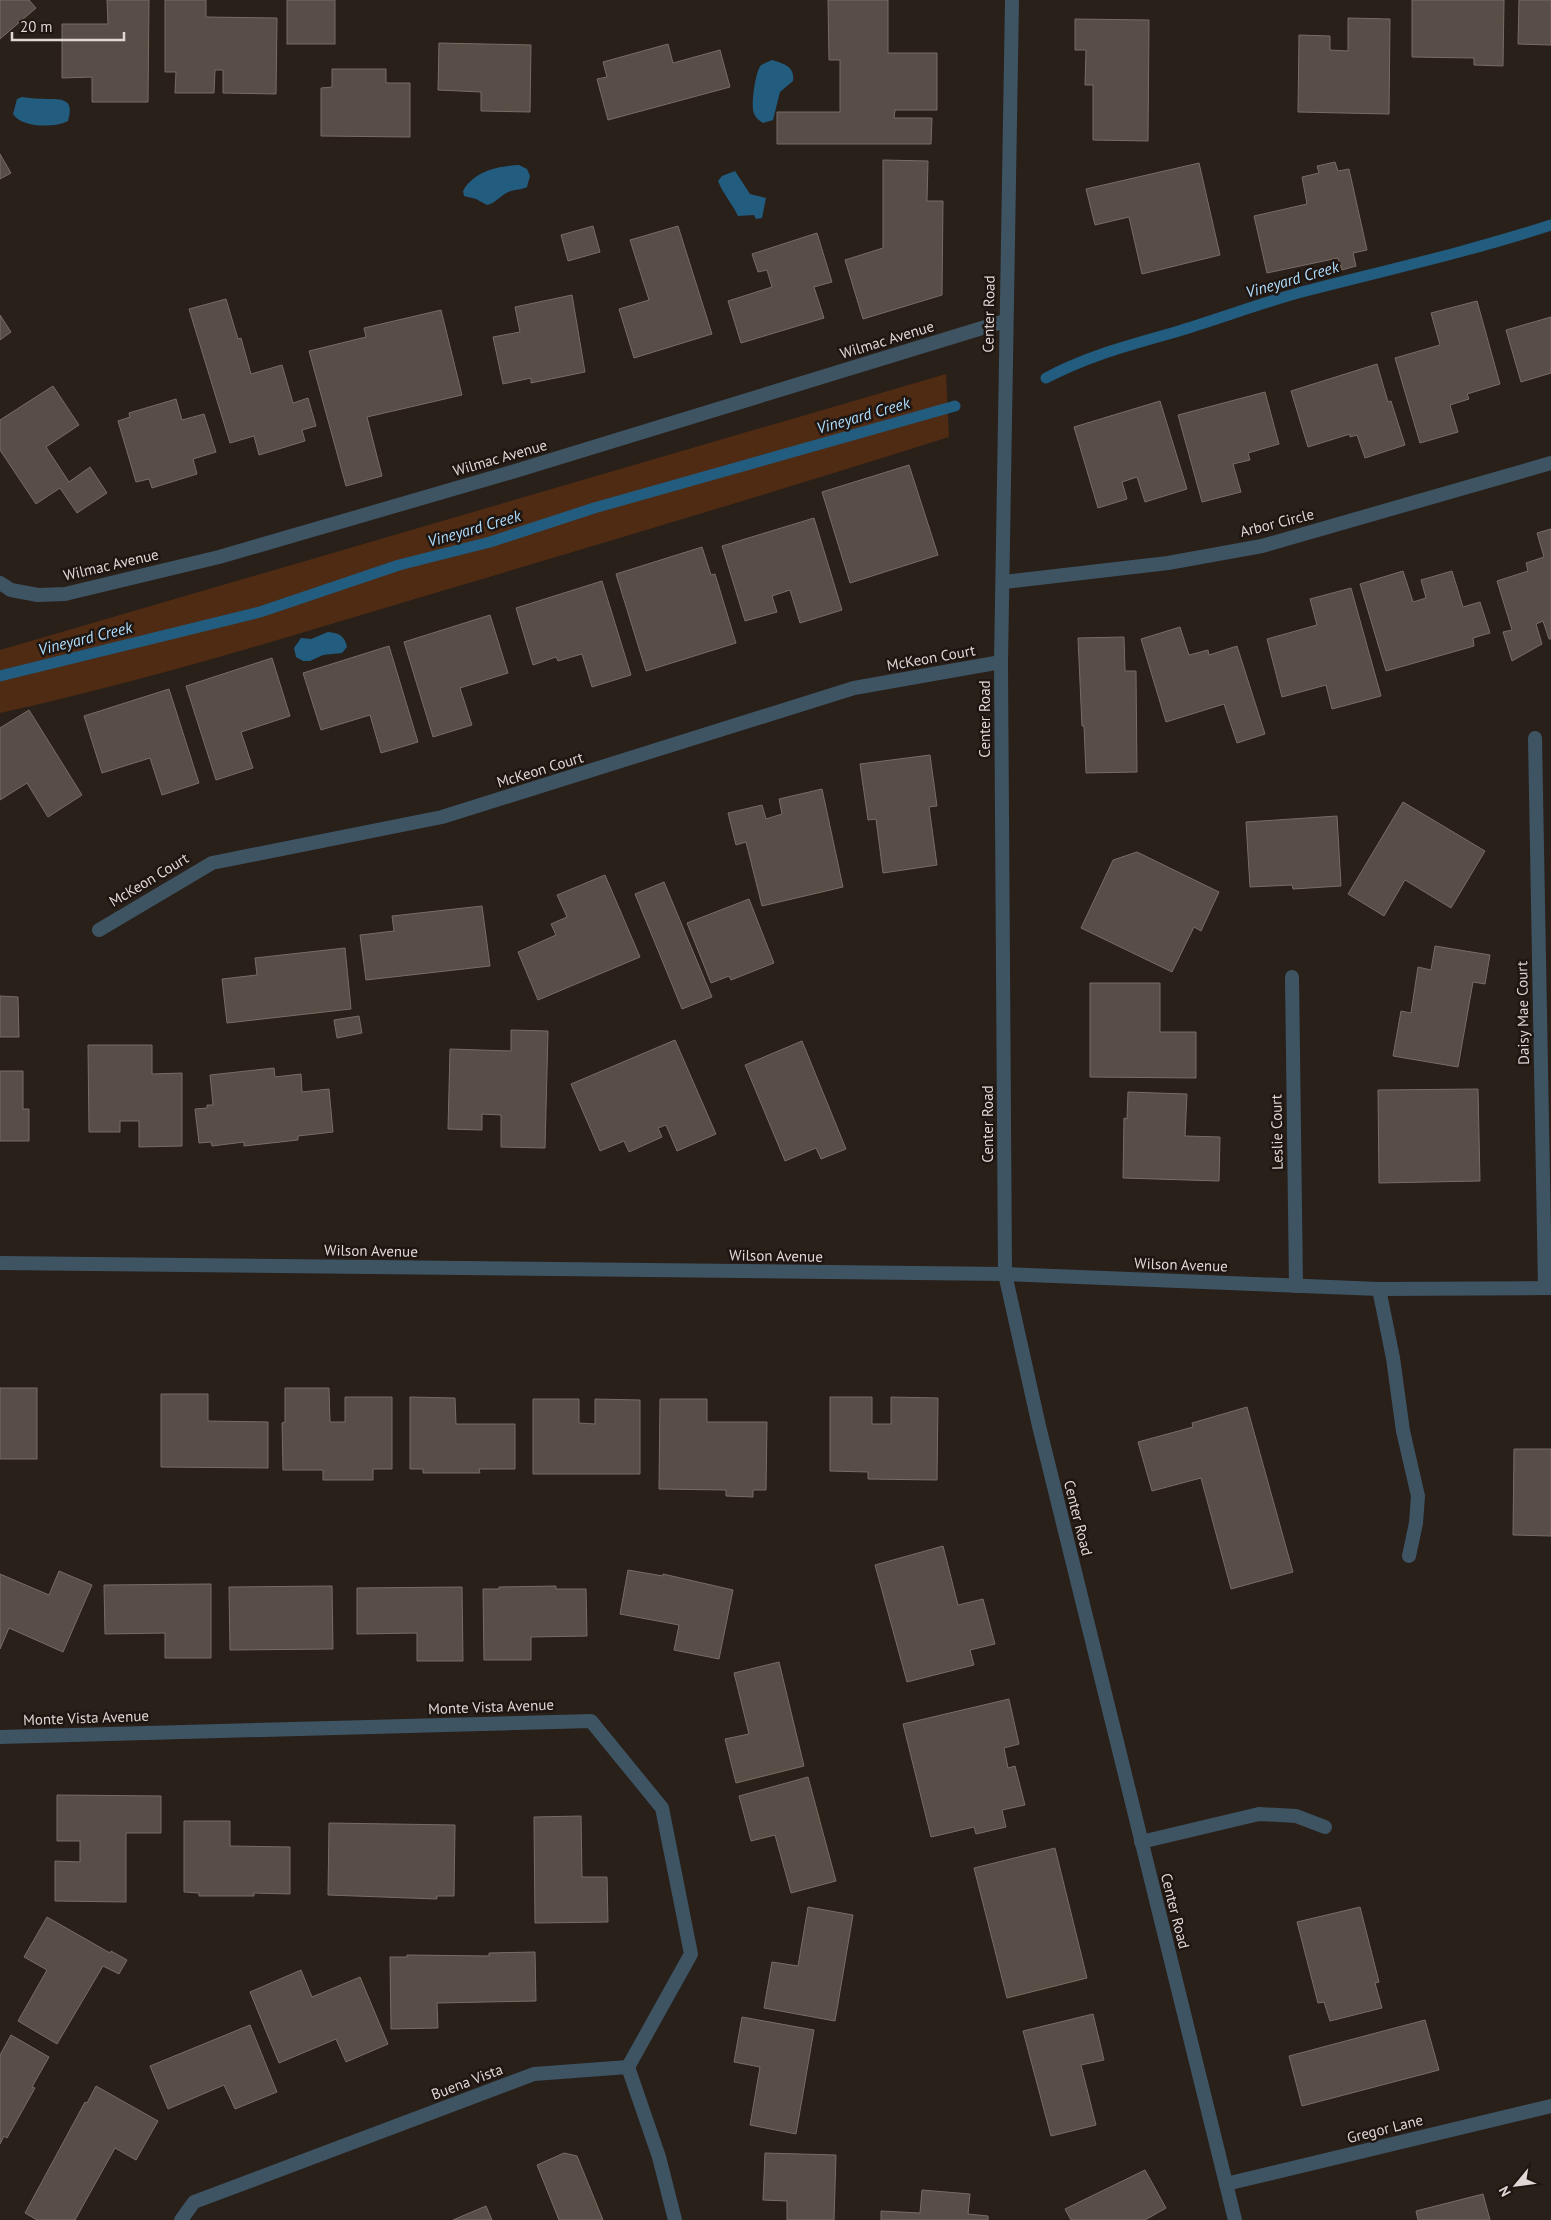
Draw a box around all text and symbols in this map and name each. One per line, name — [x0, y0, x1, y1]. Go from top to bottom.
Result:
scale bar — [12, 10, 125, 42]
text: 20 m — [20, 17, 53, 36]
water label: Vineyard Creek — [1243, 256, 1342, 302]
street label: Center Road — [978, 275, 999, 353]
street label: Wilmac Avenue — [838, 316, 936, 363]
water label: Vineyard Creek — [814, 392, 913, 438]
street label: Wilmac Avenue — [451, 435, 549, 480]
street label: Arbor Circle — [1238, 504, 1316, 541]
water label: Vineyard Creek — [425, 505, 524, 551]
street label: Wilmac Avenue — [61, 544, 160, 585]
water label: Vineyard Creek — [36, 616, 135, 659]
street label: McKeon Court — [885, 640, 977, 675]
street label: Center Road — [975, 680, 994, 758]
street label: McKeon Court — [494, 747, 585, 792]
street label: McKeon Court — [105, 848, 192, 911]
street label: Daisy Mae Court — [1512, 961, 1533, 1065]
street label: Center Road — [978, 1085, 997, 1163]
street label: Leslie Court — [1266, 1094, 1287, 1170]
street label: Wilson Avenue — [324, 1240, 418, 1261]
street label: Wilson Avenue — [729, 1245, 823, 1266]
street label: Wilson Avenue — [1134, 1253, 1228, 1276]
street label: Center Road — [1060, 1478, 1097, 1558]
street label: Monte Vista Avenue — [428, 1695, 554, 1718]
street label: Monte Vista Avenue — [23, 1706, 149, 1729]
street label: Center Road — [1157, 1871, 1194, 1951]
street label: Buena Vista — [428, 2059, 505, 2104]
street label: Gregor Lane — [1345, 2110, 1425, 2147]
north arrow — [1491, 2160, 1541, 2210]
text: N — [1495, 2183, 1515, 2200]

